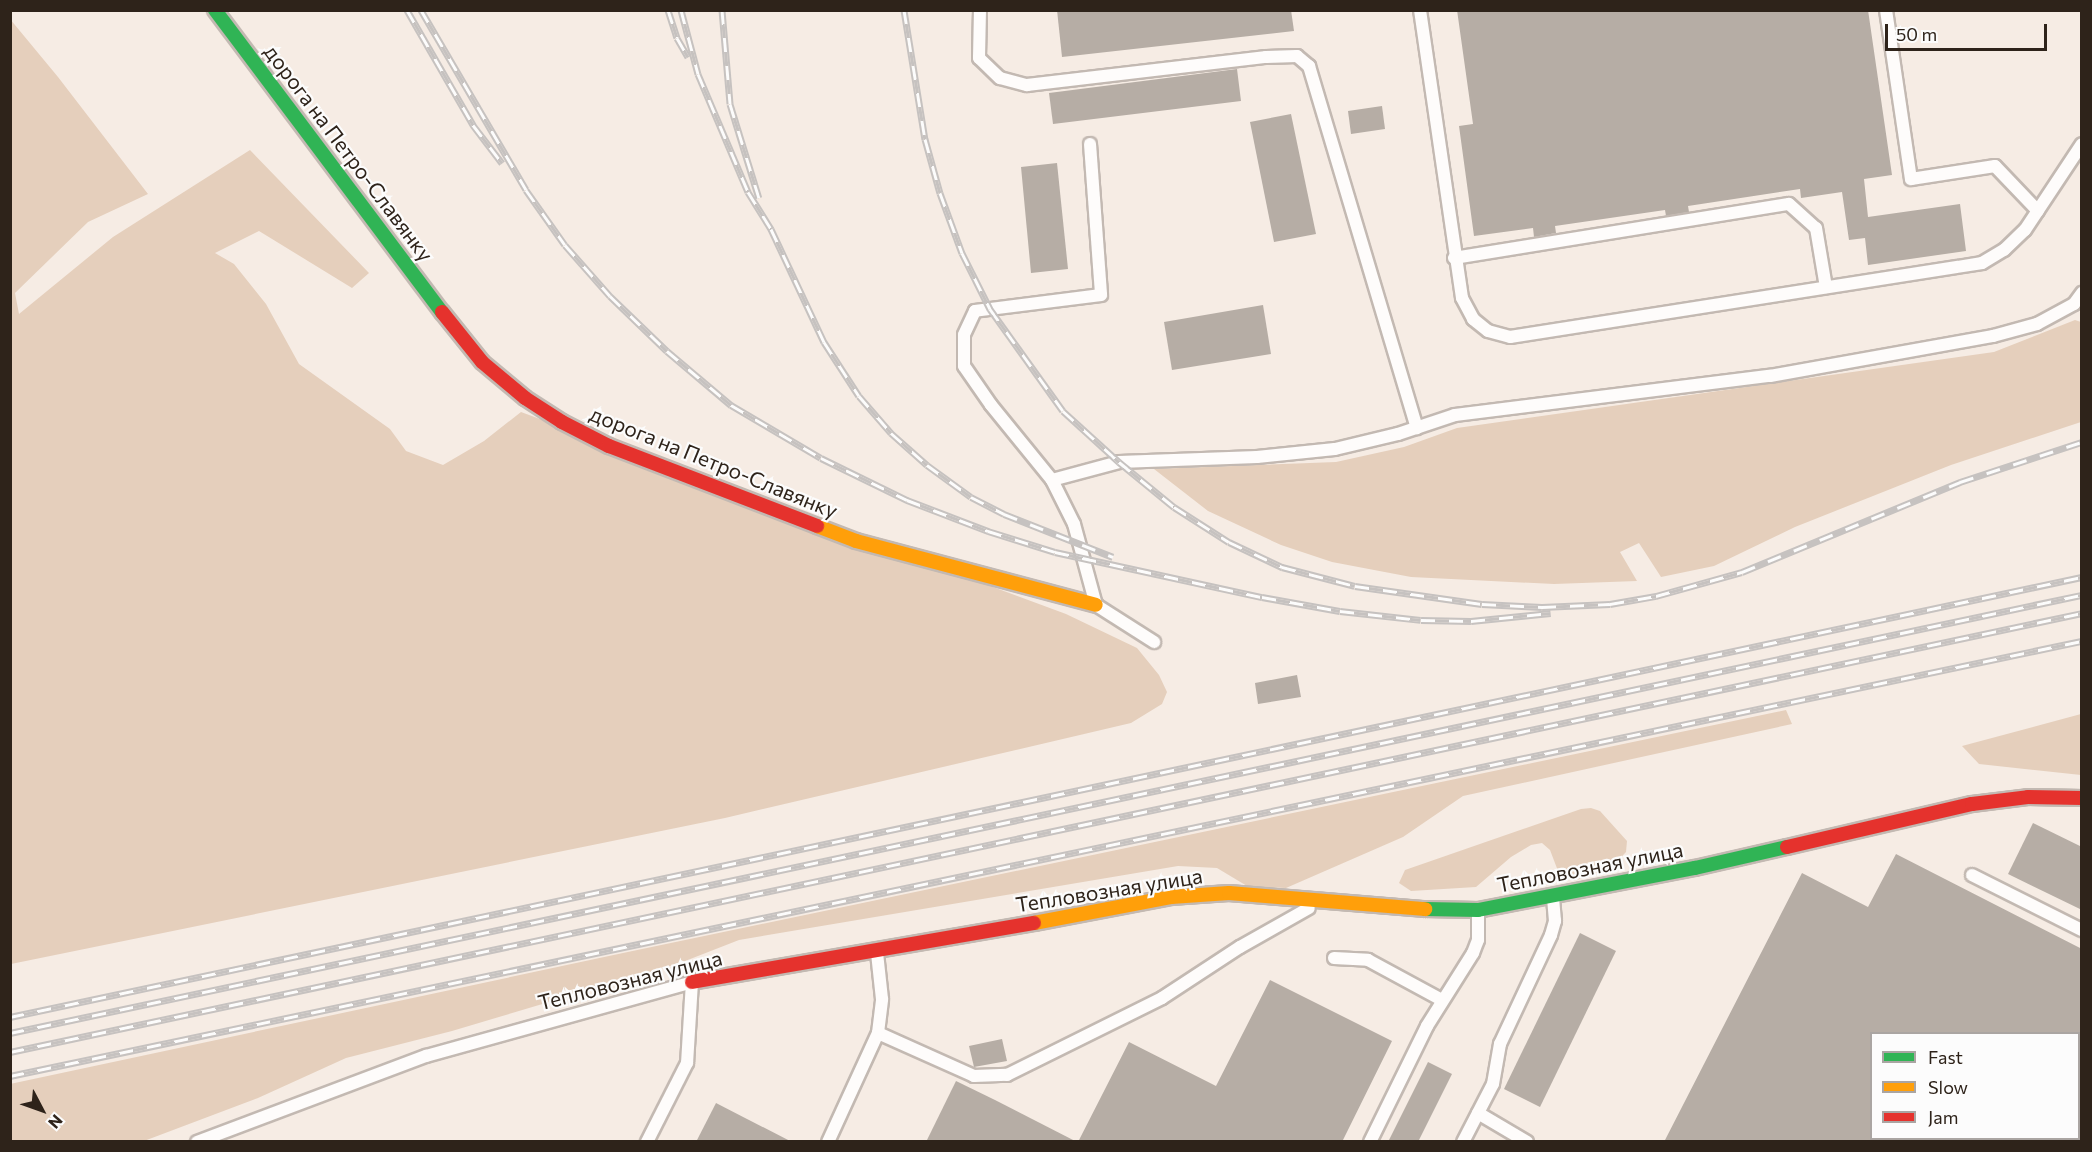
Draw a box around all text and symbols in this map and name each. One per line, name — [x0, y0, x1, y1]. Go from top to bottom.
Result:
scale bar — [1888, 12, 2050, 50]
text: 50 m — [1896, 23, 1937, 45]
street label: дорога на Петро-Славянку — [259, 40, 439, 266]
street label: дорога на Петро-Славянку — [587, 401, 841, 523]
street label: Тепловозная улица — [1495, 837, 1685, 897]
street label: Тепловозная улица — [1014, 863, 1204, 917]
street label: Тепловозная улица — [535, 945, 725, 1015]
legend — [1870, 1032, 2080, 1140]
text: Fast — [1928, 1046, 1963, 1068]
text: Slow — [1928, 1076, 1968, 1098]
north arrow — [12, 1080, 72, 1140]
text: Jam — [1928, 1106, 1958, 1128]
text: N — [45, 1111, 67, 1133]

